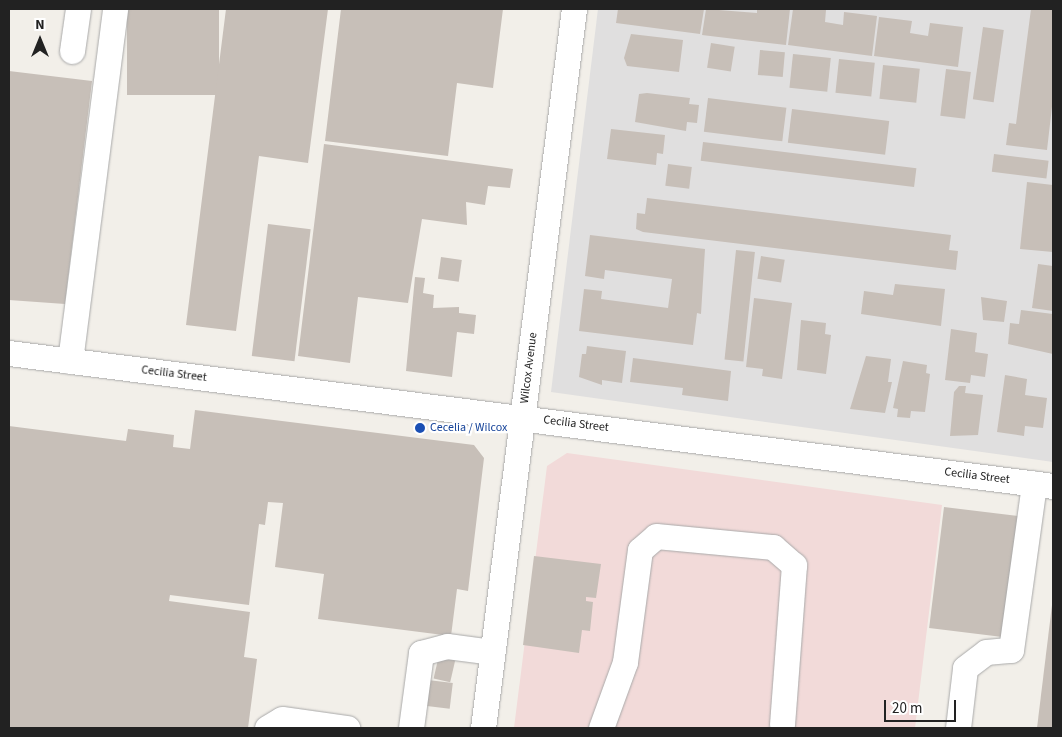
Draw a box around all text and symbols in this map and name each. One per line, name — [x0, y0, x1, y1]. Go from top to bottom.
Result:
north arrow — [15, 15, 65, 65]
text: N — [35, 15, 45, 35]
street label: Wilcox Avenue — [517, 332, 541, 404]
street label: Cecilia Street — [140, 363, 208, 385]
street label: Cecilia Street — [542, 413, 610, 435]
place label: Cecelia / Wilcox — [430, 421, 507, 435]
marker: Cecelia / Wilcox — [414, 422, 426, 434]
street label: Cecilia Street — [943, 465, 1011, 487]
scale bar — [887, 690, 960, 722]
text: 20 m — [892, 698, 922, 719]

